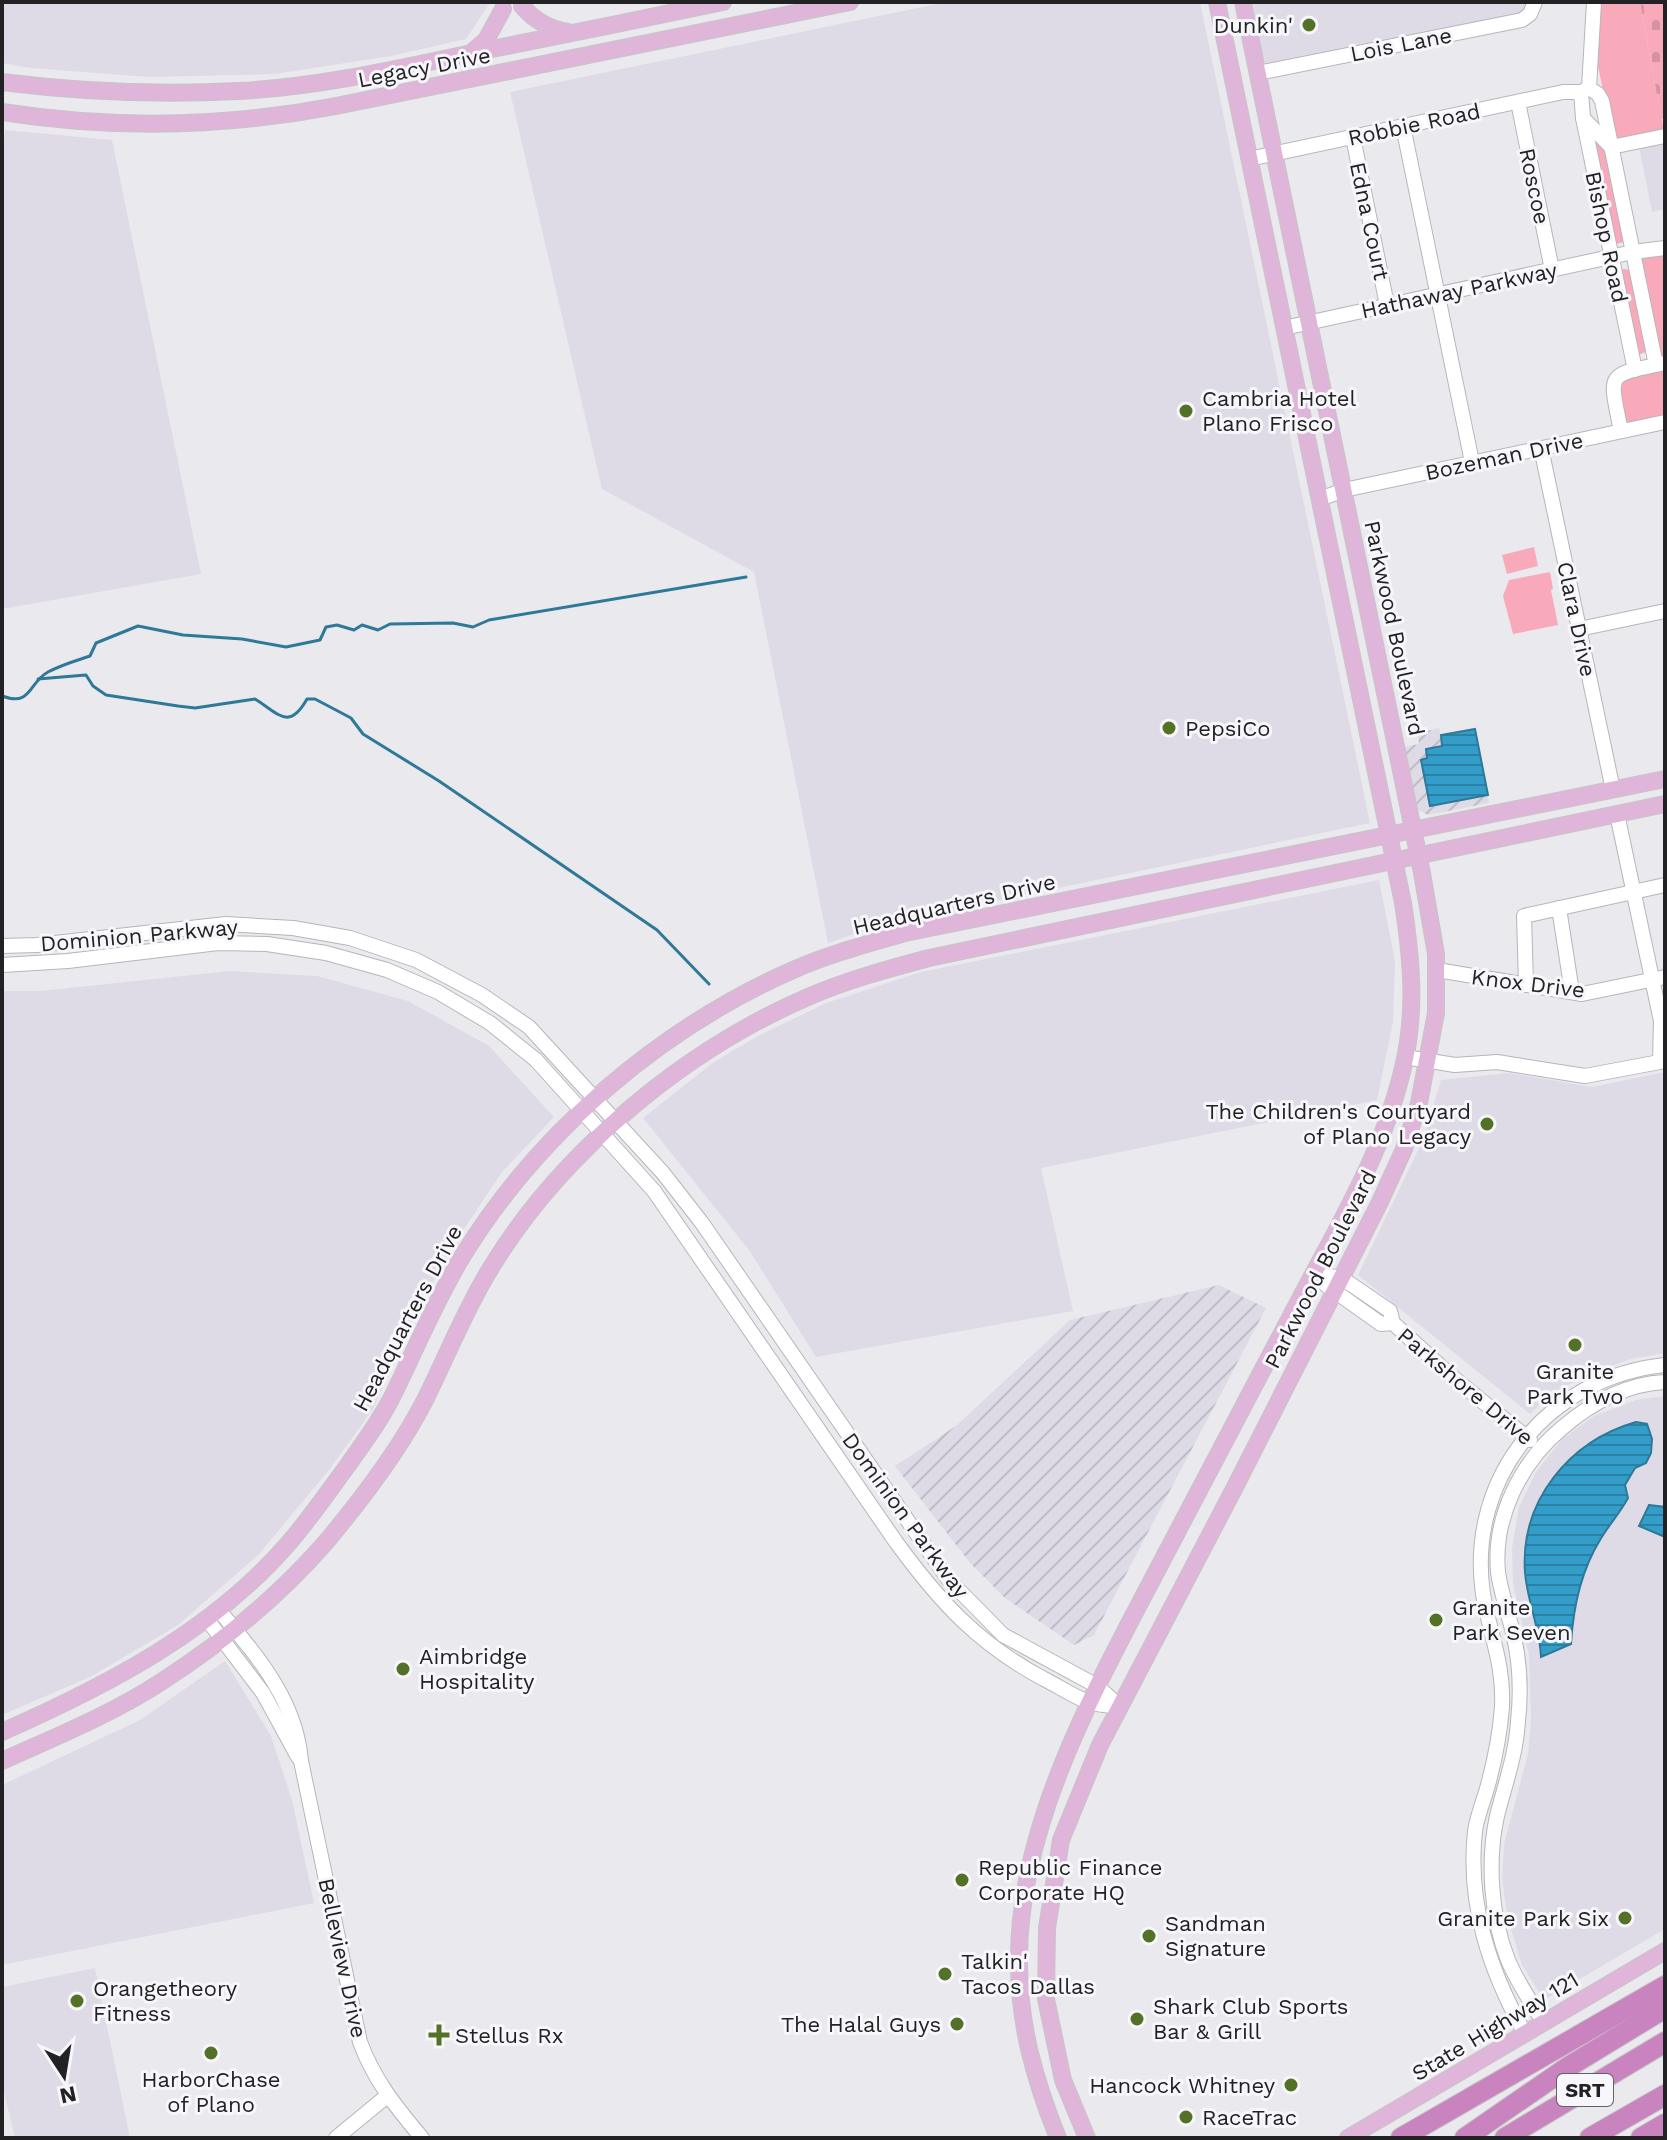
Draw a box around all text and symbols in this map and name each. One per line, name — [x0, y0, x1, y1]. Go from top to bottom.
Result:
place label: Dunkin' — [1213, 13, 1293, 38]
marker: Dunkin' — [1300, 16, 1318, 34]
street label: Lois Lane — [1348, 22, 1454, 67]
street label: Legacy Drive — [356, 42, 493, 93]
street label: Robbie Road — [1346, 98, 1483, 151]
street label: Roscoe — [1514, 146, 1555, 226]
street label: Edna Court — [1345, 160, 1394, 282]
street label: Bishop Road — [1580, 169, 1633, 305]
street label: Hathaway Parkway — [1359, 257, 1560, 324]
place label: Cambria Hotel Plano Frisco — [1202, 386, 1356, 436]
marker: Cambria Hotel Plano Frisco — [1177, 402, 1195, 420]
street label: Bozeman Drive — [1423, 428, 1585, 485]
street label: Parkwood Boulevard — [1359, 518, 1430, 738]
street label: Clara Drive — [1552, 559, 1601, 679]
place label: PepsiCo — [1185, 716, 1270, 741]
marker: PepsiCo — [1160, 719, 1178, 737]
street label: Headquarters Drive — [850, 869, 1058, 940]
street label: Dominion Parkway — [39, 914, 240, 957]
street label: Knox Drive — [1470, 964, 1586, 1003]
place label: The Children's Courtyard of Plano Legacy — [1206, 1099, 1472, 1149]
marker: The Children's Courtyard of Plano Legacy — [1478, 1115, 1496, 1133]
street label: Parkwood Boulevard — [1260, 1166, 1381, 1373]
street label: Headquarters Drive — [348, 1221, 467, 1416]
street label: Parkshore Drive — [1393, 1322, 1538, 1450]
marker: Granite Park Two — [1566, 1336, 1584, 1354]
place label: Granite Park Two — [1527, 1359, 1623, 1409]
street label: Dominion Parkway — [837, 1428, 974, 1603]
place label: Granite Park Seven — [1452, 1595, 1571, 1645]
marker: Granite Park Seven — [1427, 1611, 1445, 1629]
place label: Aimbridge Hospitality — [419, 1644, 535, 1694]
marker: Aimbridge Hospitality — [394, 1660, 412, 1678]
place label: Republic Finance Corporate HQ — [978, 1855, 1163, 1905]
marker: Republic Finance Corporate HQ — [953, 1871, 971, 1889]
street label: Belleview Drive — [313, 1876, 372, 2040]
place label: Granite Park Six — [1437, 1906, 1609, 1931]
marker: Granite Park Six — [1616, 1909, 1634, 1927]
place label: Sandman Signature — [1165, 1911, 1266, 1961]
marker: Sandman Signature — [1140, 1927, 1158, 1945]
place label: Talkin' Tacos Dallas — [961, 1949, 1095, 1999]
marker: Talkin' Tacos Dallas — [936, 1965, 954, 1983]
street label: State Highway 121 — [1408, 1967, 1583, 2086]
place label: Orangetheory Fitness — [93, 1976, 238, 2026]
marker: Orangetheory Fitness — [68, 1992, 86, 2010]
place label: Shark Club Sports Bar & Grill — [1153, 1994, 1348, 2044]
marker: Shark Club Sports Bar & Grill — [1128, 2010, 1146, 2028]
place label: The Halal Guys — [781, 2012, 941, 2037]
marker: The Halal Guys — [948, 2015, 966, 2033]
place label: Stellus Rx — [455, 2023, 564, 2048]
marker: Stellus Rx — [430, 2026, 448, 2044]
north arrow — [24, 2036, 104, 2116]
marker: HarborChase of Plano — [202, 2044, 220, 2062]
place label: HarborChase of Plano — [142, 2067, 280, 2117]
place label: Hancock Whitney — [1089, 2073, 1276, 2098]
road number: SRT — [1557, 2074, 1613, 2106]
marker: Hancock Whitney — [1282, 2076, 1300, 2094]
text: N — [57, 2081, 79, 2109]
place label: RaceTrac — [1202, 2105, 1297, 2130]
marker: RaceTrac — [1177, 2108, 1195, 2126]

